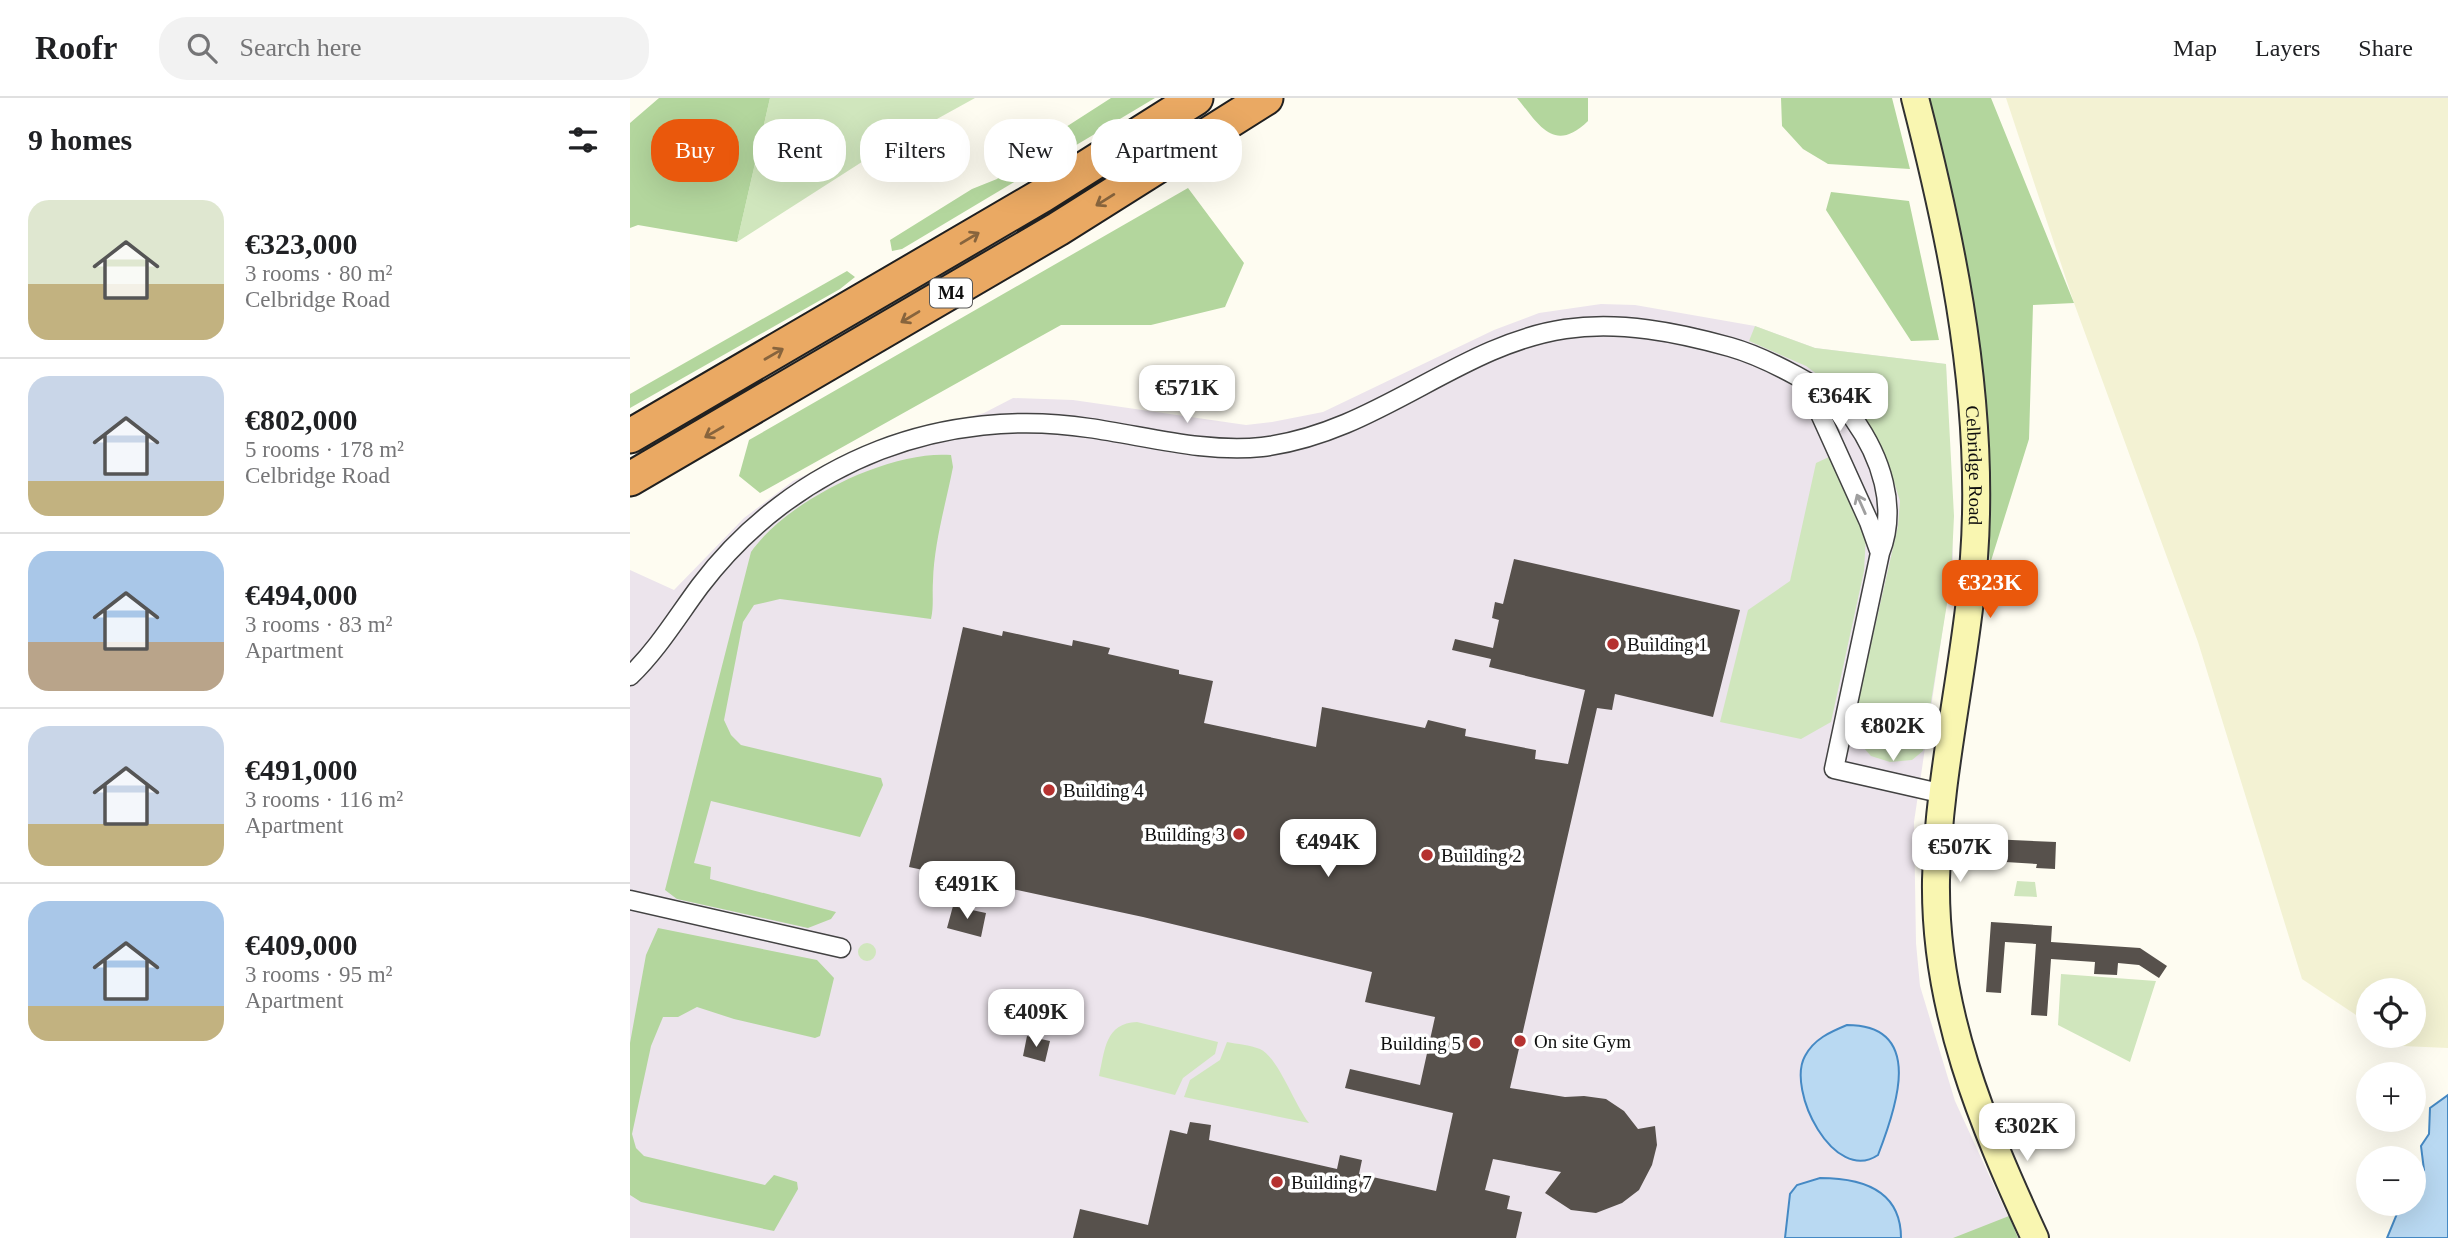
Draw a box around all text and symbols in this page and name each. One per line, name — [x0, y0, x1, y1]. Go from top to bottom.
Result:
search box — [159, 17, 649, 80]
icon: search — [183, 29, 221, 67]
text: Roofr — [35, 30, 117, 66]
text: Search here — [239, 33, 361, 62]
text: Map — [2173, 35, 2217, 61]
text: Layers — [2255, 35, 2320, 61]
text: Share — [2358, 35, 2413, 61]
chip: Buy — [651, 119, 739, 182]
chip: Rent — [753, 119, 846, 182]
chip: Filters — [860, 119, 970, 182]
chip: New — [984, 119, 1077, 182]
chip: Apartment — [1091, 119, 1242, 182]
icon: filters — [564, 121, 602, 159]
text: 9 homes — [28, 123, 132, 156]
one-way arrow — [1095, 193, 1115, 207]
text: €323,000 — [245, 227, 358, 260]
icon: home — [84, 228, 168, 312]
one-way arrow — [960, 231, 980, 245]
text: 3 rooms · 80 m² — [245, 261, 392, 286]
road number: M4 — [930, 278, 972, 308]
text: Celbridge Road — [245, 287, 390, 312]
one-way arrow — [900, 311, 921, 324]
one-way arrow — [764, 346, 784, 360]
pin: €571K — [1138, 366, 1236, 425]
pin: €364K — [1791, 374, 1889, 433]
text: €571K — [1155, 375, 1219, 400]
text: €364K — [1808, 383, 1872, 408]
text: €802,000 — [245, 403, 358, 436]
icon: home — [84, 404, 168, 488]
street label: Celbridge Road — [1962, 405, 1987, 526]
one-way arrow — [704, 425, 724, 439]
text: 5 rooms · 178 m² — [245, 437, 404, 462]
text: Celbridge Road — [245, 463, 390, 488]
one-way arrow — [1854, 494, 1867, 515]
pin: €323K — [1941, 560, 2039, 620]
text: €323K — [1958, 570, 2022, 595]
text: €494,000 — [245, 578, 358, 611]
icon: home — [84, 579, 168, 663]
text: 3 rooms · 83 m² — [245, 612, 392, 637]
place label: Building 1 — [1627, 634, 1708, 655]
marker: Building 1 — [1605, 636, 1621, 652]
text: Apartment — [245, 638, 343, 663]
pin: €802K — [1844, 704, 1942, 763]
text: €802K — [1861, 713, 1925, 738]
text: €491,000 — [245, 753, 358, 786]
icon: home — [84, 754, 168, 838]
place label: Building 4 — [1063, 780, 1144, 801]
marker: Building 4 — [1041, 782, 1057, 798]
text: 3 rooms · 116 m² — [245, 787, 403, 812]
text: Apartment — [245, 813, 343, 838]
pin: €494K — [1279, 820, 1377, 879]
place label: Building 3 — [1144, 824, 1225, 845]
pin: €507K — [1911, 824, 2009, 884]
marker: Building 3 — [1231, 826, 1247, 842]
text: €494K — [1296, 829, 1360, 854]
text: €507K — [1928, 834, 1992, 859]
place label: Building 2 — [1441, 845, 1522, 866]
marker: Building 2 — [1419, 847, 1435, 863]
pin: €491K — [918, 862, 1016, 921]
text: €491K — [935, 871, 999, 896]
text: €409,000 — [245, 928, 358, 961]
icon: home — [84, 929, 168, 1013]
text: 3 rooms · 95 m² — [245, 962, 392, 987]
map controls — [2356, 978, 2426, 1216]
button: locate — [2356, 978, 2426, 1048]
text: Apartment — [245, 988, 343, 1013]
pin: €409K — [987, 990, 1085, 1049]
text: €409K — [1004, 999, 1068, 1024]
place label: On site Gym — [1534, 1031, 1631, 1052]
place label: Building 5 — [1380, 1033, 1461, 1054]
marker: On site Gym — [1512, 1033, 1528, 1049]
marker: Building 5 — [1467, 1035, 1483, 1051]
button: + — [2356, 1062, 2426, 1132]
pin: €302K — [1978, 1104, 2076, 1163]
text: €302K — [1995, 1113, 2059, 1138]
button: − — [2356, 1146, 2426, 1216]
place label: Building 7 — [1291, 1172, 1372, 1193]
marker: Building 7 — [1269, 1174, 1285, 1190]

